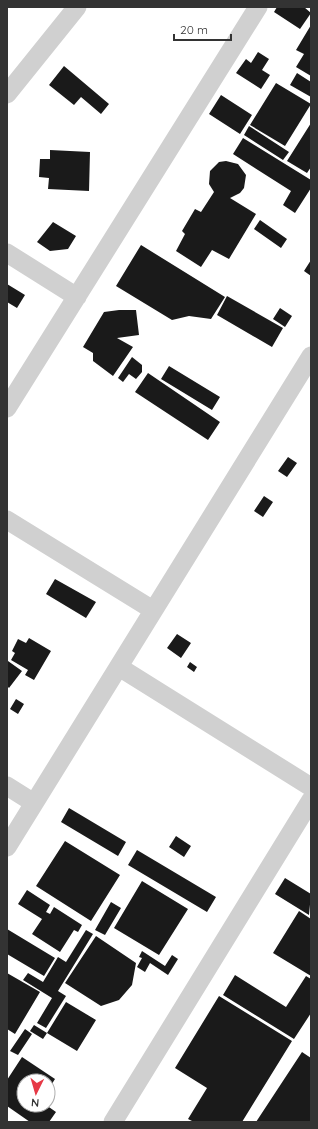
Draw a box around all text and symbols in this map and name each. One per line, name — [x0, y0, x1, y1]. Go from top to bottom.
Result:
scale bar — [174, 16, 231, 42]
text: 20 m — [180, 22, 208, 37]
north arrow — [16, 1073, 56, 1113]
text: N — [30, 1096, 40, 1110]

